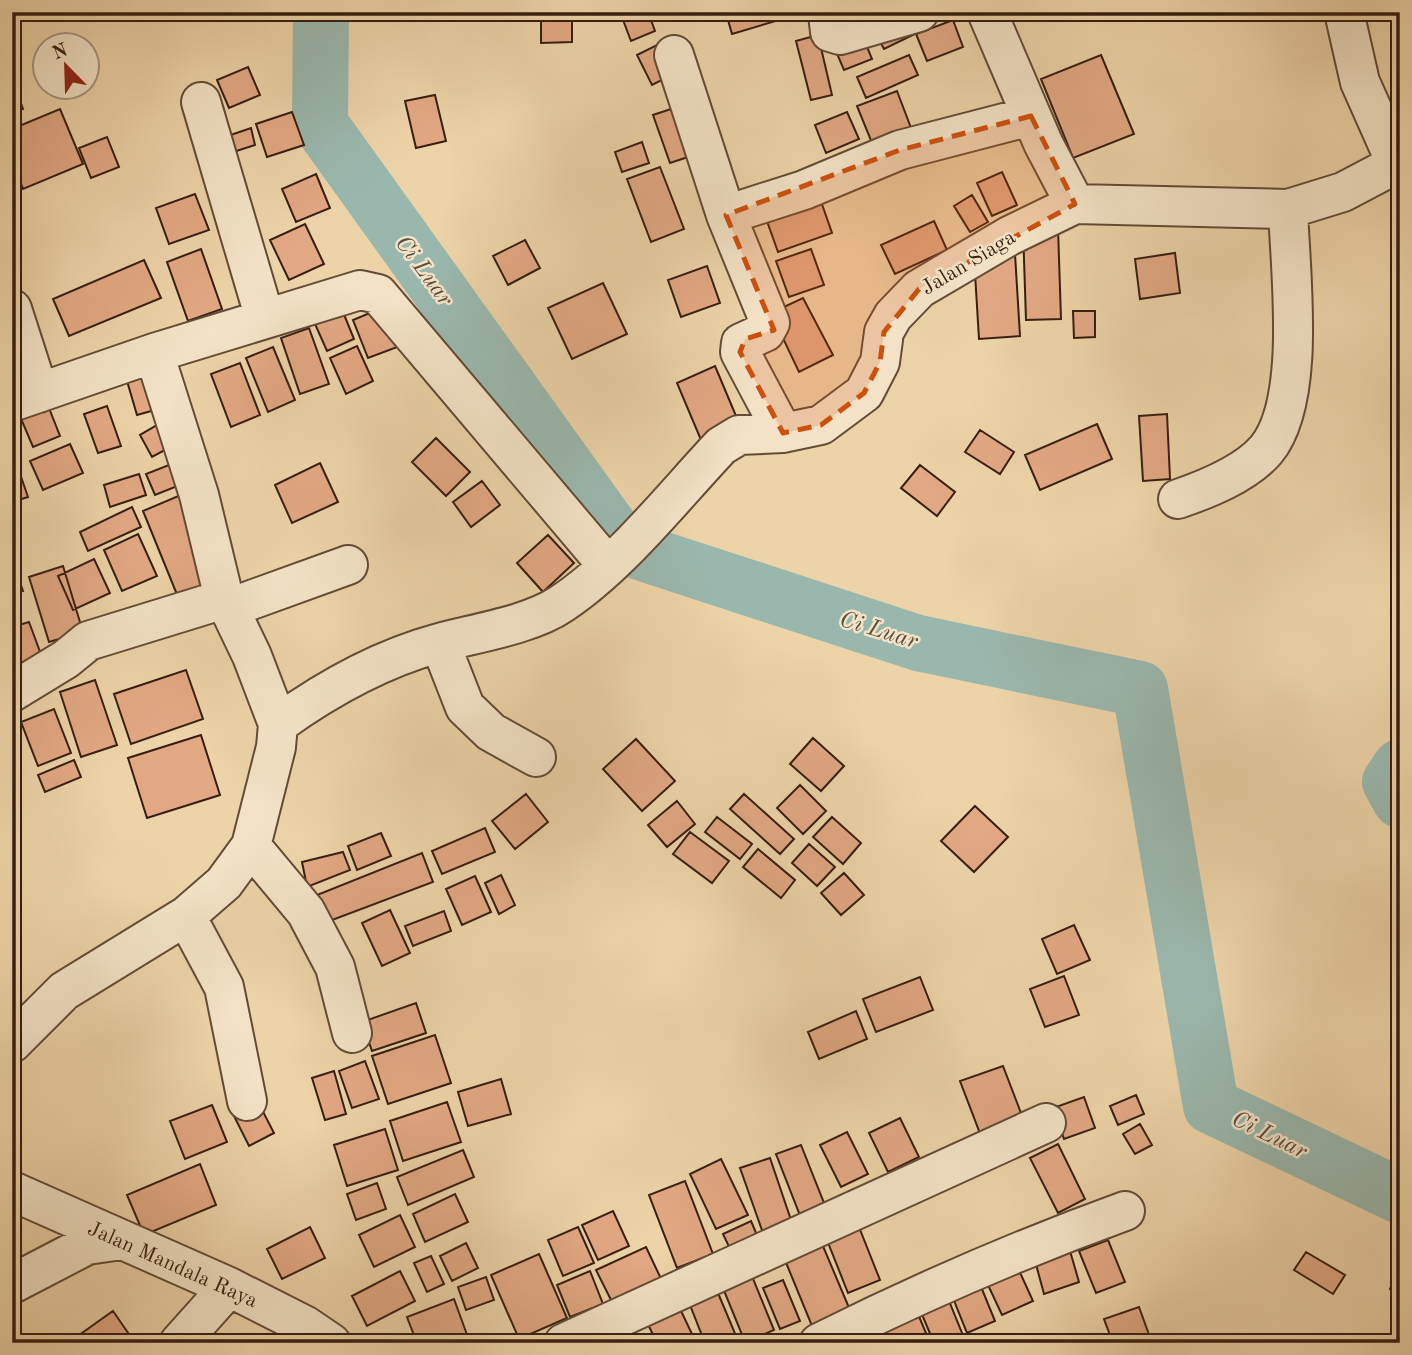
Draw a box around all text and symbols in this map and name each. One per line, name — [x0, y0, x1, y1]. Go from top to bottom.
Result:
north arrow — [32, 32, 102, 102]
text: N — [50, 41, 71, 64]
street label: Jalan Siaga — [918, 227, 1020, 300]
water label: Ci Luar — [391, 232, 457, 311]
water label: Ci Luar — [837, 608, 921, 654]
water label: Ci Luar — [1228, 1107, 1312, 1164]
street label: Jalan Mandala Raya — [84, 1218, 260, 1312]

